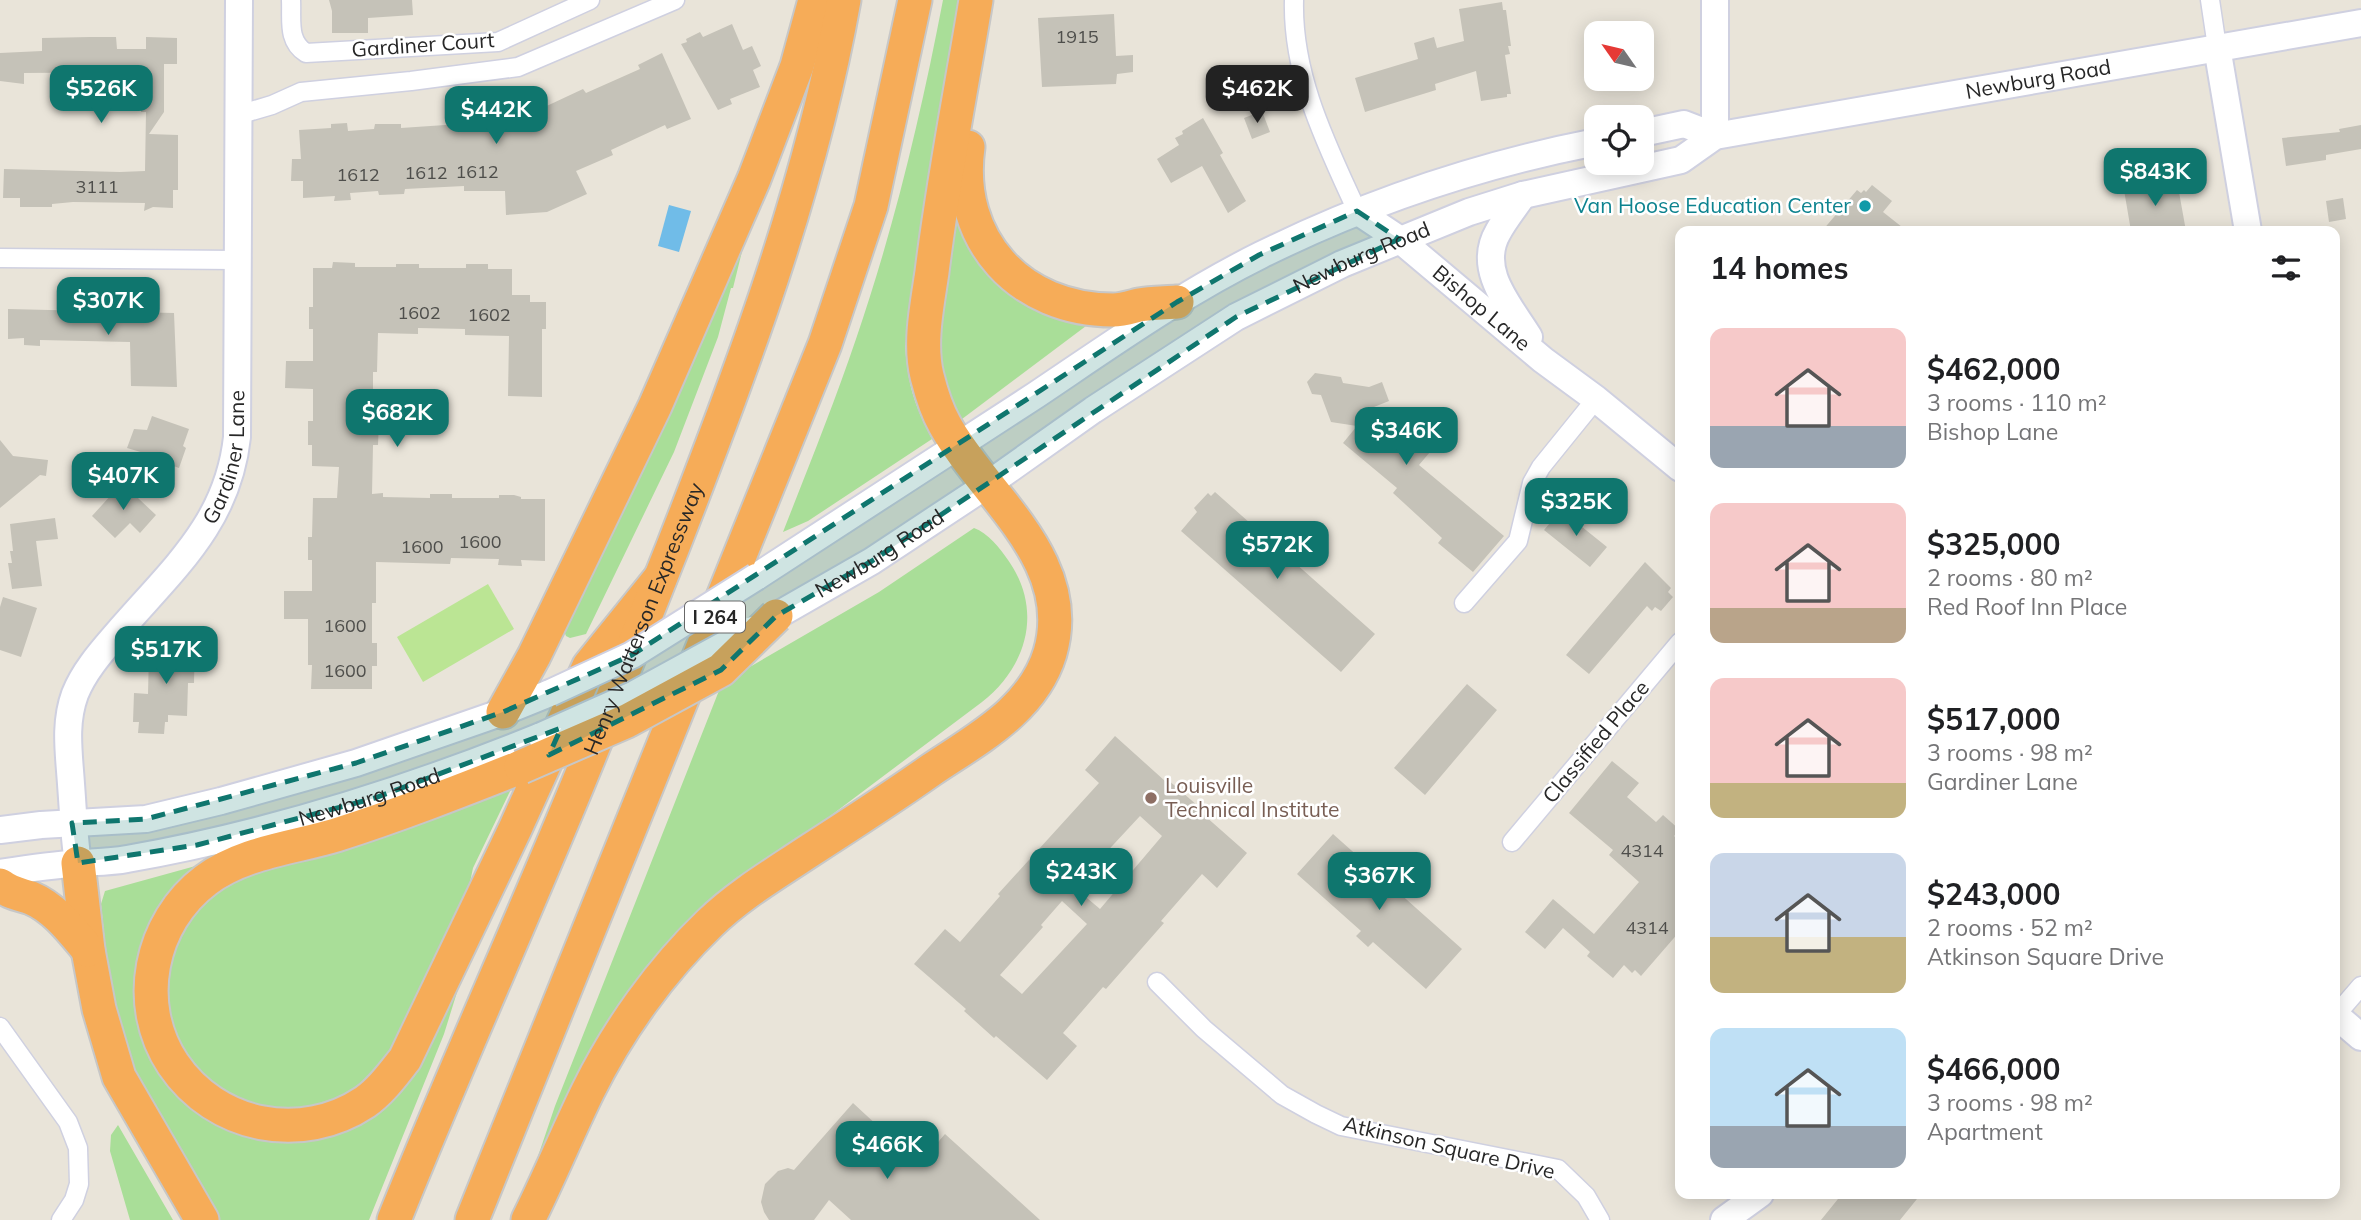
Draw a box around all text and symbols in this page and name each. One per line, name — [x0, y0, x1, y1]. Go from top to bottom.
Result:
north arrow — [1584, 21, 1654, 91]
map controls — [1584, 21, 1654, 175]
house number: 1915 — [1055, 25, 1099, 48]
street label: Gardiner Court — [351, 26, 495, 62]
street label: Newburg Road — [1963, 53, 2113, 104]
pin: $526K — [52, 66, 150, 125]
pin: $462K — [1208, 66, 1306, 125]
text: $526K — [66, 73, 136, 102]
text: $462K — [1222, 73, 1292, 102]
pin: $442K — [447, 86, 545, 146]
text: $442K — [461, 94, 531, 123]
button: locate — [1584, 105, 1654, 175]
pin: $843K — [2106, 148, 2204, 208]
text: $843K — [2120, 156, 2190, 185]
house number: 1612 — [455, 160, 499, 183]
house number: 1612 — [404, 161, 448, 184]
house number: 1612 — [336, 163, 380, 186]
house number: 3111 — [75, 175, 119, 198]
place label: Van Hoose Education Center — [1574, 192, 1851, 218]
marker: Van Hoose Education Center — [1857, 198, 1873, 214]
street label: Newburg Road — [1288, 215, 1434, 298]
text: 14 homes — [1710, 249, 1849, 287]
icon: filters — [2267, 249, 2305, 287]
street label: Bishop Lane — [1428, 259, 1536, 356]
pin: $307K — [59, 278, 157, 337]
text: $307K — [73, 285, 143, 314]
house number: 1602 — [397, 301, 441, 324]
house number: 1602 — [467, 303, 511, 326]
text: $462,000 — [1927, 350, 2060, 388]
icon: home — [1766, 356, 1850, 440]
text: 3 rooms · 110 m² — [1927, 388, 2107, 417]
street label: Gardiner Lane — [196, 390, 249, 528]
pin: $682K — [348, 390, 446, 449]
text: $682K — [362, 397, 432, 426]
pin: $346K — [1357, 407, 1455, 467]
text: $346K — [1371, 415, 1441, 444]
text: Bishop Lane — [1927, 417, 2058, 446]
pin: $407K — [74, 452, 172, 512]
text: $407K — [88, 460, 158, 489]
pin: $325K — [1527, 478, 1625, 538]
street label: Henry Watterson Expressway — [577, 479, 709, 758]
text: $325K — [1541, 486, 1611, 515]
street label: Newburg Road — [810, 503, 949, 603]
pin: $572K — [1228, 522, 1326, 581]
text: $325,000 — [1927, 525, 2060, 563]
text: $572K — [1242, 529, 1312, 558]
house number: 1600 — [458, 530, 502, 553]
icon: home — [1766, 531, 1850, 615]
house number: 1600 — [400, 535, 444, 558]
text: 2 rooms · 80 m² — [1927, 563, 2093, 592]
text: Red Roof Inn Place — [1927, 592, 2127, 621]
road number: I 264 — [685, 602, 745, 632]
house number: 1600 — [323, 614, 367, 637]
pin: $517K — [117, 626, 215, 686]
text: $517K — [131, 634, 201, 663]
house number: 1600 — [323, 659, 367, 682]
street label: Classified Place — [1536, 675, 1654, 808]
text: $517,000 — [1927, 700, 2060, 738]
icon: home — [1766, 706, 1850, 790]
text: 3 rooms · 98 m² — [1927, 738, 2093, 767]
street label: Newburg Road — [295, 762, 443, 831]
text: Gardiner Lane — [1927, 767, 2078, 796]
place label: Louisville Technical Institute — [1165, 772, 1339, 822]
marker: Louisville Technical Institute — [1143, 790, 1159, 806]
house number: 4314 — [1620, 839, 1664, 862]
pin: $243K — [1032, 848, 1130, 908]
pin: $367K — [1330, 852, 1428, 912]
text: $243K — [1046, 856, 1116, 885]
text: $367K — [1344, 860, 1414, 889]
text: $243,000 — [1927, 875, 2060, 913]
icon: home — [1766, 881, 1850, 965]
text: 2 rooms · 52 m² — [1927, 913, 2093, 942]
house number: 4314 — [1625, 916, 1669, 939]
text: Atkinson Square Drive — [1927, 942, 2164, 971]
text: $466,000 — [1927, 1050, 2060, 1088]
icon: home — [1766, 1056, 1850, 1140]
text: 3 rooms · 98 m² — [1927, 1088, 2093, 1117]
street label: Atkinson Square Drive — [1341, 1110, 1558, 1184]
text: Apartment — [1927, 1117, 2043, 1146]
pin: $466K — [838, 1122, 936, 1181]
text: $466K — [852, 1129, 922, 1158]

